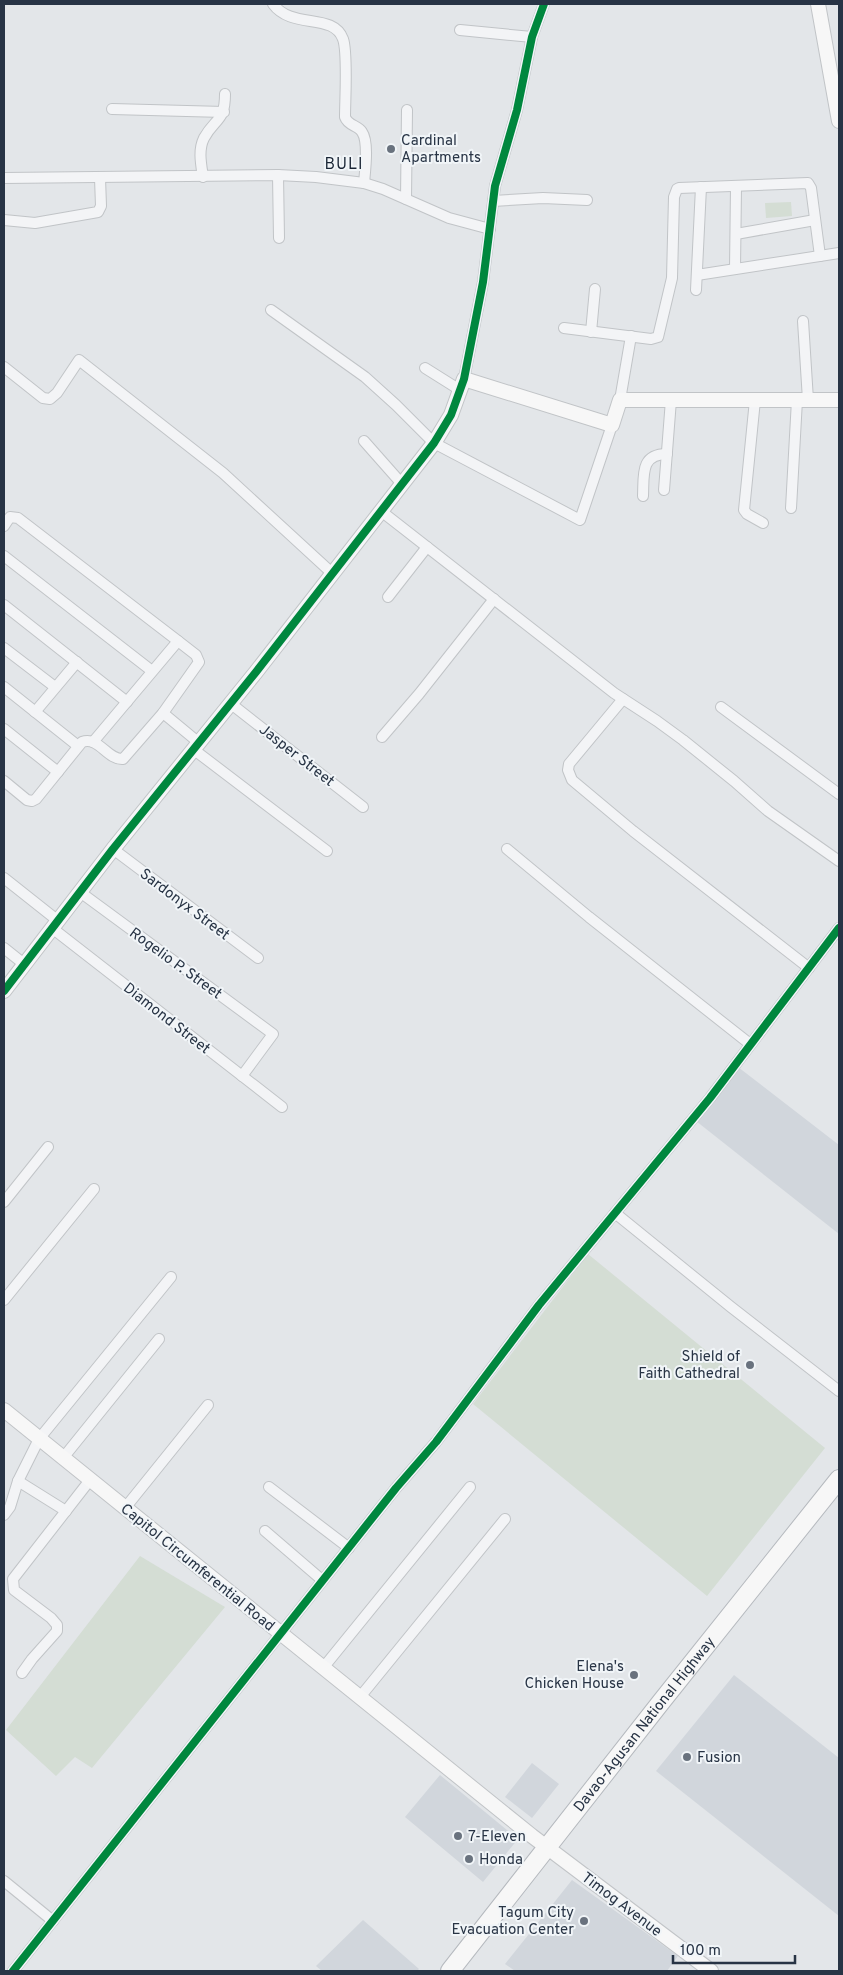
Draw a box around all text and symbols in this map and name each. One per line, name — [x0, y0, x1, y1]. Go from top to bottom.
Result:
place label: Cardinal Apartments — [401, 132, 481, 168]
marker: Cardinal Apartments — [385, 143, 397, 155]
district label: BULI — [325, 155, 363, 175]
street label: Jasper Street — [254, 721, 338, 792]
street label: Sardonyx Street — [135, 865, 233, 945]
street label: Rogelio P. Street — [125, 924, 225, 1004]
street label: Diamond Street — [119, 979, 213, 1059]
place label: Shield of Faith Cathedral — [638, 1348, 740, 1384]
marker: Shield of Faith Cathedral — [744, 1359, 756, 1371]
street label: Capitol Circumferential Road — [116, 1500, 278, 1636]
street label: Davao-Agusan National Highway — [570, 1633, 720, 1817]
place label: Elena's Chicken House — [525, 1658, 624, 1694]
marker: Elena's Chicken House — [628, 1669, 640, 1681]
place label: Fusion — [697, 1749, 741, 1768]
marker: Fusion — [681, 1751, 693, 1763]
place label: 7-Eleven — [468, 1828, 526, 1847]
marker: 7-Eleven — [452, 1830, 464, 1842]
place label: Honda — [479, 1851, 523, 1870]
marker: Honda — [463, 1853, 475, 1865]
street label: Timog Avenue — [577, 1869, 665, 1942]
place label: Tagum City Evacuation Center — [452, 1904, 574, 1940]
marker: Tagum City Evacuation Center — [578, 1915, 590, 1927]
scale bar — [673, 1932, 796, 1964]
text: 100 m — [680, 1942, 721, 1961]

